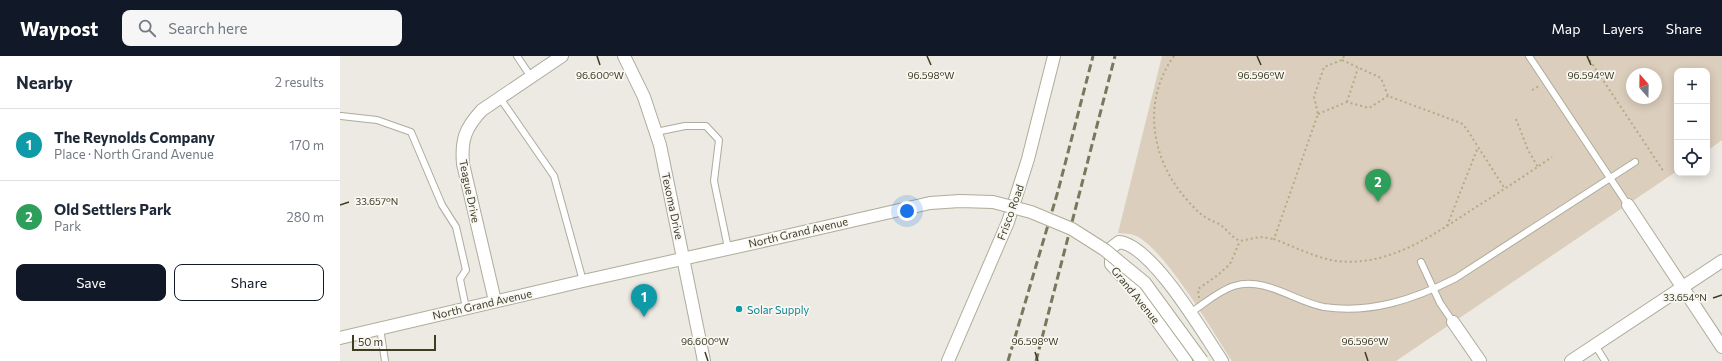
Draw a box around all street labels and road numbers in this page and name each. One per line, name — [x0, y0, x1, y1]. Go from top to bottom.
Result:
street label: Teague Drive — [457, 158, 483, 224]
street label: Texoma Drive — [660, 171, 686, 241]
street label: Frisco Road — [994, 182, 1026, 242]
street label: North Grand Avenue — [747, 214, 849, 250]
street label: Grand Avenue — [1109, 264, 1163, 326]
street label: North Grand Avenue — [431, 286, 533, 322]

